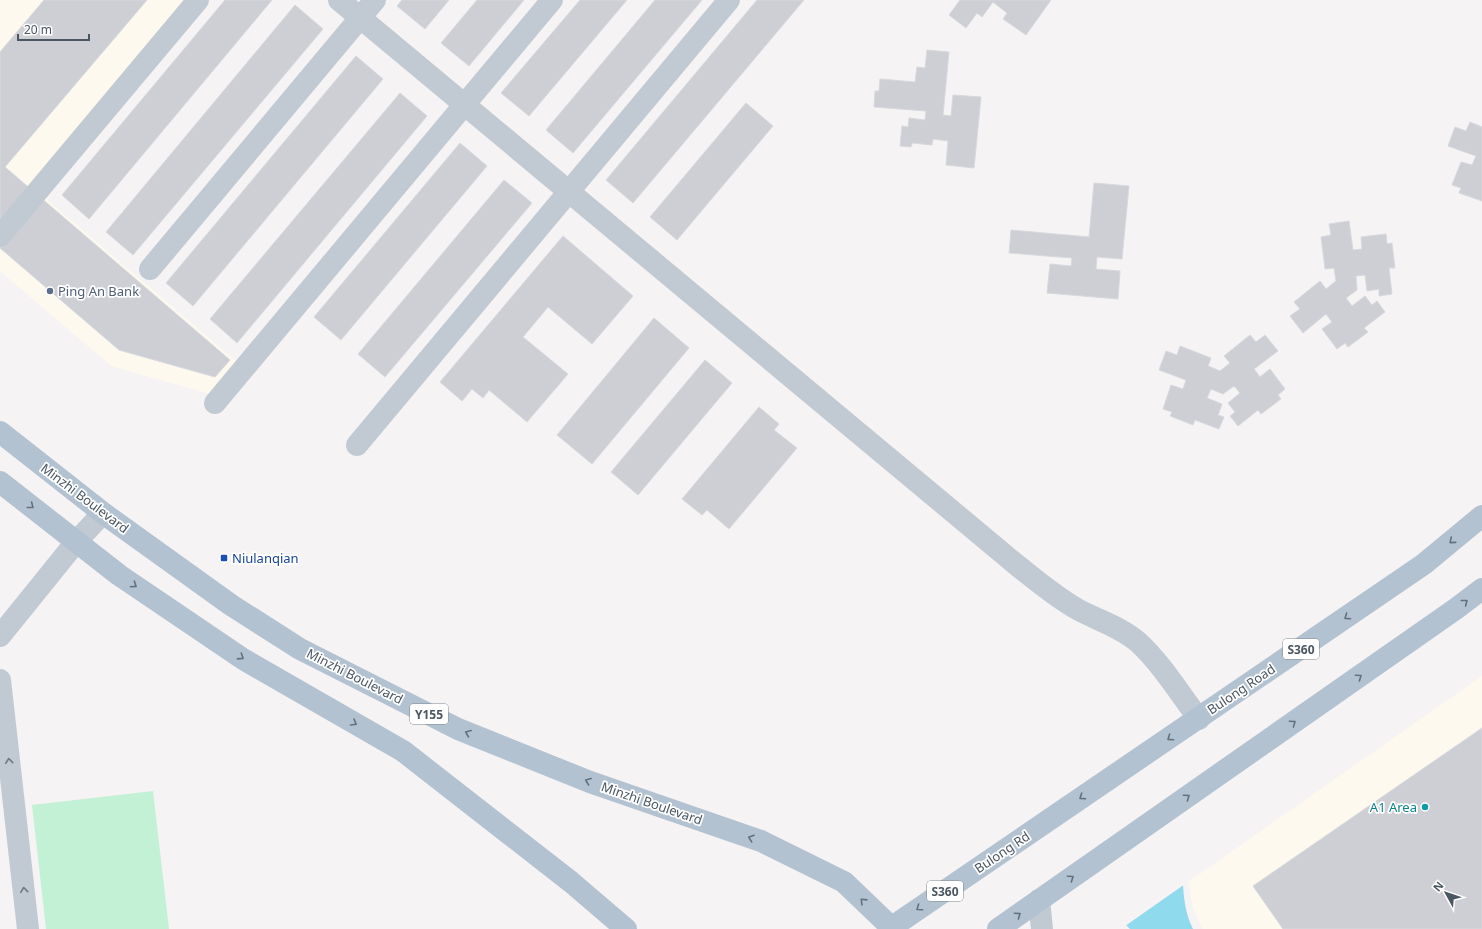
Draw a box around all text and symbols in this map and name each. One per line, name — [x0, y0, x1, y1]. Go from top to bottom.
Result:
scale bar — [18, 16, 89, 42]
text: 20 m — [24, 21, 52, 38]
place label: Ping An Bank — [58, 282, 139, 300]
marker: Ping An Bank — [45, 286, 55, 296]
street label: Minzhi Boulevard — [37, 459, 133, 537]
one-way arrow — [26, 501, 33, 508]
one-way arrow — [1449, 536, 1457, 543]
place label: Niulanqian — [232, 549, 299, 567]
marker: Niulanqian — [219, 553, 229, 563]
one-way arrow — [129, 580, 136, 587]
one-way arrow — [1461, 599, 1468, 607]
one-way arrow — [1344, 612, 1351, 619]
road number: S360 — [1283, 639, 1319, 659]
street label: Minzhi Boulevard — [304, 644, 406, 708]
one-way arrow — [237, 653, 244, 660]
street label: Bulong Road — [1203, 660, 1279, 718]
one-way arrow — [1355, 674, 1362, 682]
road number: Y155 — [410, 704, 448, 724]
one-way arrow — [350, 719, 357, 726]
one-way arrow — [1289, 720, 1296, 728]
one-way arrow — [464, 730, 472, 738]
one-way arrow — [1167, 733, 1174, 741]
one-way arrow — [5, 758, 14, 764]
street label: Minzhi Boulevard — [599, 777, 705, 829]
one-way arrow — [585, 778, 592, 786]
one-way arrow — [1080, 793, 1087, 800]
one-way arrow — [1182, 795, 1189, 802]
place label: A1 Area — [1370, 798, 1417, 816]
marker: A1 Area — [1420, 802, 1430, 812]
street label: Bulong Rd — [971, 827, 1033, 877]
one-way arrow — [748, 834, 755, 842]
north arrow — [1426, 873, 1466, 913]
one-way arrow — [1067, 875, 1074, 883]
text: N — [1429, 878, 1447, 895]
road number: S360 — [927, 881, 963, 901]
one-way arrow — [20, 887, 29, 893]
one-way arrow — [860, 898, 868, 905]
one-way arrow — [916, 903, 923, 911]
one-way arrow — [1014, 913, 1021, 920]

